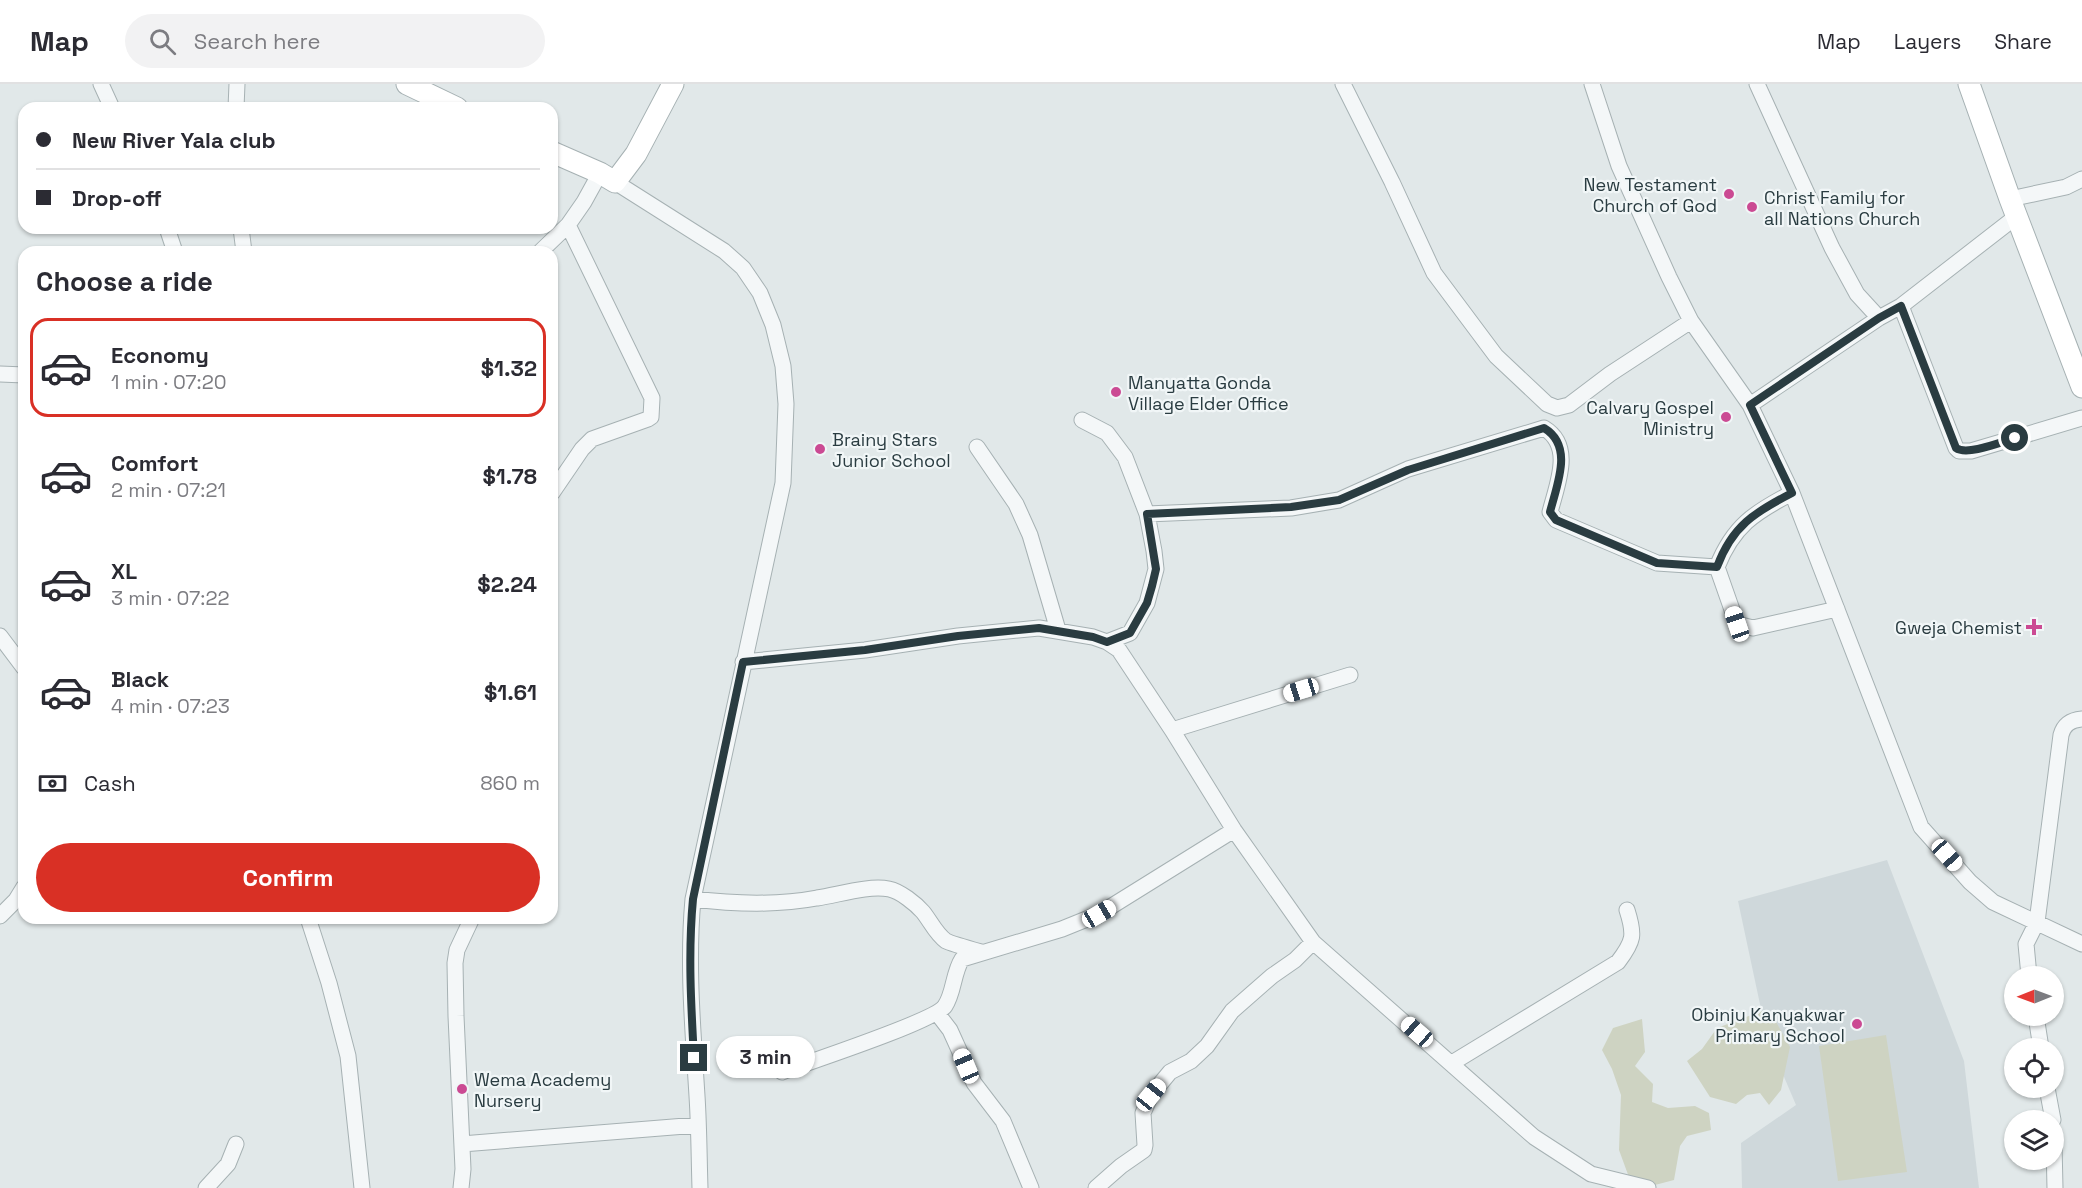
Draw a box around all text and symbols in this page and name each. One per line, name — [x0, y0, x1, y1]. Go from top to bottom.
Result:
search box — [125, 14, 545, 68]
text: Map — [30, 23, 89, 59]
icon: search — [146, 25, 179, 58]
text: Search here — [194, 27, 321, 55]
text: Map — [1817, 28, 1861, 55]
text: Layers — [1894, 28, 1961, 55]
text: Share — [1994, 28, 2052, 55]
text: New River Yala club — [72, 126, 276, 154]
place label: New Testament Church of God — [1583, 173, 1717, 217]
text: Drop-off — [72, 184, 162, 212]
place label: Christ Family for all Nations Church — [1764, 186, 1920, 230]
marker: New Testament Church of God — [1722, 187, 1736, 201]
marker: Christ Family for all Nations Church — [1745, 200, 1759, 214]
text: Choose a ride — [36, 264, 213, 299]
icon: car — [39, 341, 93, 395]
text: Economy — [111, 341, 209, 369]
text: $1.32 — [481, 354, 537, 382]
text: 1 min · 07:20 — [111, 369, 227, 395]
place label: Manyatta Gonda Village Elder Office — [1128, 371, 1289, 415]
marker: Manyatta Gonda Village Elder Office — [1109, 385, 1123, 399]
place label: Calvary Gospel Ministry — [1586, 396, 1714, 440]
marker: Calvary Gospel Ministry — [1719, 410, 1733, 424]
route start — [2001, 424, 2028, 451]
place label: Brainy Stars Junior School — [832, 428, 951, 472]
marker: Brainy Stars Junior School — [813, 442, 827, 456]
icon: car — [39, 449, 93, 503]
text: Comfort — [111, 449, 199, 477]
text: $1.78 — [483, 462, 537, 490]
text: 2 min · 07:21 — [111, 477, 226, 503]
icon: car — [39, 557, 93, 611]
text: XL — [111, 557, 137, 585]
text: $2.24 — [477, 570, 537, 598]
text: 3 min · 07:22 — [111, 585, 230, 611]
car — [1723, 604, 1751, 644]
place label: Gweja Chemist — [1895, 616, 2022, 639]
marker: Gweja Chemist — [2027, 620, 2041, 634]
icon: car — [39, 665, 93, 719]
text: Black — [111, 665, 169, 693]
car — [1281, 676, 1321, 704]
text: $1.61 — [484, 678, 537, 706]
text: 4 min · 07:23 — [111, 693, 230, 719]
icon: cash — [36, 767, 69, 800]
text: Cash — [84, 769, 136, 797]
text: 860 m — [480, 770, 540, 796]
car — [1928, 836, 1966, 874]
button: Confirm — [36, 843, 540, 912]
car — [1079, 897, 1119, 931]
north arrow — [2004, 966, 2064, 1026]
map controls — [2004, 966, 2064, 1170]
place label: Obinju Kanyakwar Primary School — [1691, 1003, 1845, 1047]
car — [1398, 1013, 1436, 1051]
marker: Obinju Kanyakwar Primary School — [1850, 1017, 1864, 1031]
callout: 3 min — [715, 1037, 814, 1079]
button: locate — [2004, 1038, 2064, 1098]
route end — [680, 1044, 707, 1071]
text: 3 min — [740, 1044, 791, 1070]
car — [951, 1046, 981, 1086]
place label: Wema Academy Nursery — [474, 1068, 611, 1112]
car — [1133, 1075, 1169, 1115]
marker: Wema Academy Nursery — [455, 1082, 469, 1096]
button: layers — [2004, 1110, 2064, 1170]

